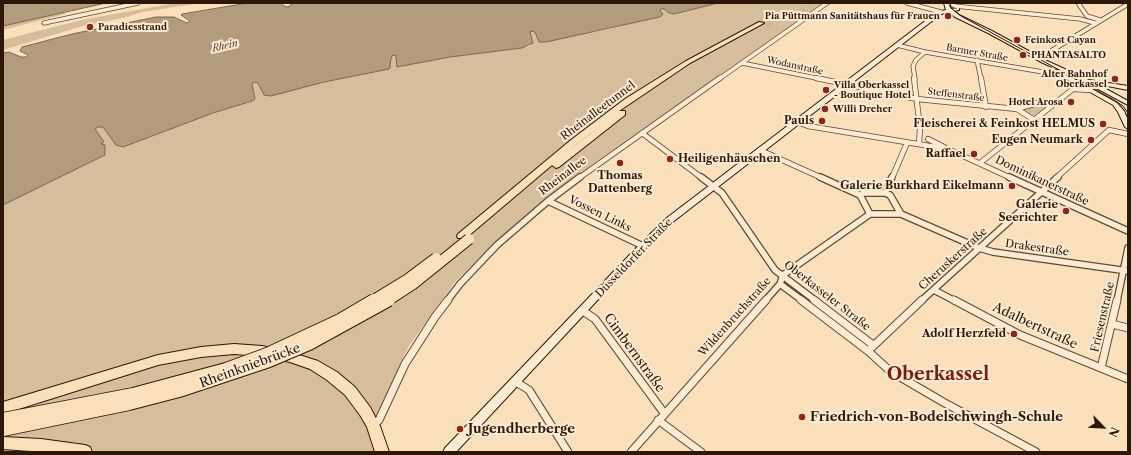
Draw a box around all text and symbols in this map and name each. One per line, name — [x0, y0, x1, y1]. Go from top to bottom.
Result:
place label: Pia Püttmann Sanitätshaus für Frauen — [765, 11, 940, 21]
marker: Pia Püttmann Sanitätshaus für Frauen — [943, 11, 953, 21]
marker: Paradiesstrand — [85, 22, 95, 32]
place label: Paradiesstrand — [98, 22, 167, 32]
marker: Feinkost Cayan — [1012, 35, 1022, 45]
place label: Feinkost Cayan — [1025, 35, 1096, 45]
water label: Rhein — [211, 37, 239, 55]
street label: Barmer Straße — [945, 42, 1009, 64]
marker: PHANTASALTO — [1018, 50, 1028, 60]
place label: PHANTASALTO — [1031, 50, 1106, 60]
street label: Wodanstraße — [766, 55, 824, 77]
place label: Alter Bahnhof Oberkassel — [1041, 69, 1107, 90]
marker: Alter Bahnhof Oberkassel — [1110, 74, 1120, 84]
street label: Rheinalleetunnel — [558, 79, 638, 143]
place label: Villa Oberkassel - Boutique Hotel — [834, 80, 911, 101]
marker: Villa Oberkassel - Boutique Hotel — [821, 85, 831, 95]
street label: Steffenstraße — [927, 86, 985, 104]
place label: Hotel Arosa — [1008, 97, 1063, 107]
marker: Hotel Arosa — [1066, 97, 1076, 107]
marker: Willi Dreher — [820, 104, 830, 114]
place label: Willi Dreher — [833, 104, 892, 114]
place label: Pauls — [784, 114, 814, 128]
marker: Pauls — [817, 116, 827, 126]
place label: Fleischerei & Feinkost HELMUS — [913, 117, 1095, 131]
marker: Fleischerei & Feinkost HELMUS — [1098, 119, 1108, 129]
place label: Eugen Neumark — [991, 133, 1083, 147]
marker: Eugen Neumark — [1086, 135, 1096, 145]
place label: Raffael — [926, 147, 966, 161]
marker: Raffael — [969, 149, 979, 159]
place label: Heiligenhäuschen — [678, 152, 780, 166]
street label: Dominikanerstraße — [993, 153, 1091, 209]
street label: Rheinallee — [537, 154, 589, 198]
marker: Heiligenhäuschen — [665, 154, 675, 164]
marker: Thomas Dattenberg — [615, 158, 625, 168]
place label: Thomas Dattenberg — [588, 169, 652, 195]
place label: Galerie Burkhard Eikelmann — [840, 179, 1004, 193]
marker: Galerie Burkhard Eikelmann — [1007, 181, 1017, 191]
street label: Vossen Links — [567, 193, 633, 235]
place label: Galerie Seerichter — [999, 198, 1058, 224]
marker: Galerie Seerichter — [1061, 206, 1071, 216]
street label: Düsseldorfer Straße — [593, 216, 675, 300]
street label: Cheruskerstraße — [916, 225, 990, 293]
street label: Drakestraße — [1004, 237, 1070, 259]
street label: Oberkasseler Straße — [781, 258, 873, 334]
street label: Wildenbruchstraße — [696, 275, 774, 359]
street label: Friesenstraße — [1088, 280, 1118, 354]
street label: Adalbertstraße — [990, 299, 1080, 353]
street label: Cimbernstraße — [600, 311, 668, 395]
place label: Adolf Herzfeld — [922, 327, 1006, 341]
marker: Adolf Herzfeld — [1009, 329, 1019, 339]
street label: Rheinkniebrücke — [197, 341, 303, 391]
district label: Oberkassel — [887, 364, 989, 386]
north arrow — [1083, 407, 1123, 447]
place label: Friedrich-von-Bodelschwingh-Schule — [810, 409, 1063, 425]
marker: Friedrich-von-Bodelschwingh-Schule — [797, 412, 807, 422]
place label: Jugendherberge — [468, 421, 575, 437]
marker: Jugendherberge — [455, 424, 465, 434]
text: N — [1106, 425, 1122, 439]

